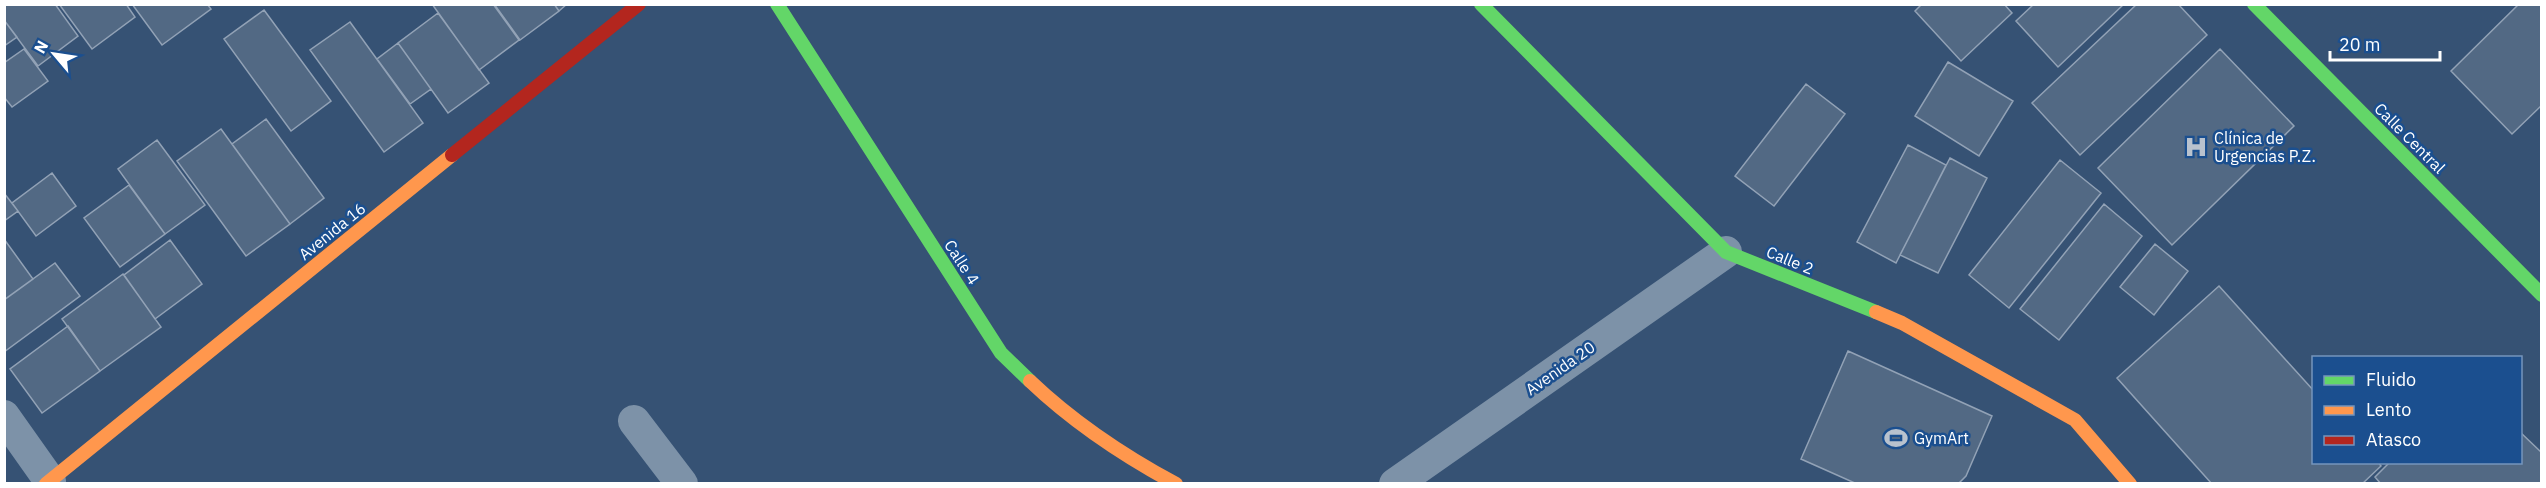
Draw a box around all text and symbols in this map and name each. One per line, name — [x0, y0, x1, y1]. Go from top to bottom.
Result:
north arrow — [24, 24, 84, 84]
scale bar — [2330, 24, 2440, 62]
text: 20 m — [2339, 33, 2381, 56]
text: N — [29, 37, 52, 57]
street label: Calle Central — [2370, 98, 2450, 178]
place label: Clínica de Urgencias P.Z. — [2214, 128, 2316, 166]
hospital icon: Clínica de Urgencias P.Z. — [2183, 134, 2209, 160]
street label: Avenida 16 — [294, 198, 370, 264]
street label: Calle 4 — [940, 236, 984, 288]
street label: Calle 2 — [1763, 242, 1817, 278]
street label: Avenida 20 — [1521, 337, 1599, 399]
legend — [2312, 356, 2522, 464]
text: Fluido — [2366, 368, 2416, 391]
text: Lento — [2366, 398, 2411, 421]
sports icon: GymArt — [1883, 425, 1909, 451]
place label: GymArt — [1914, 428, 1969, 448]
text: Atasco — [2366, 428, 2421, 451]

